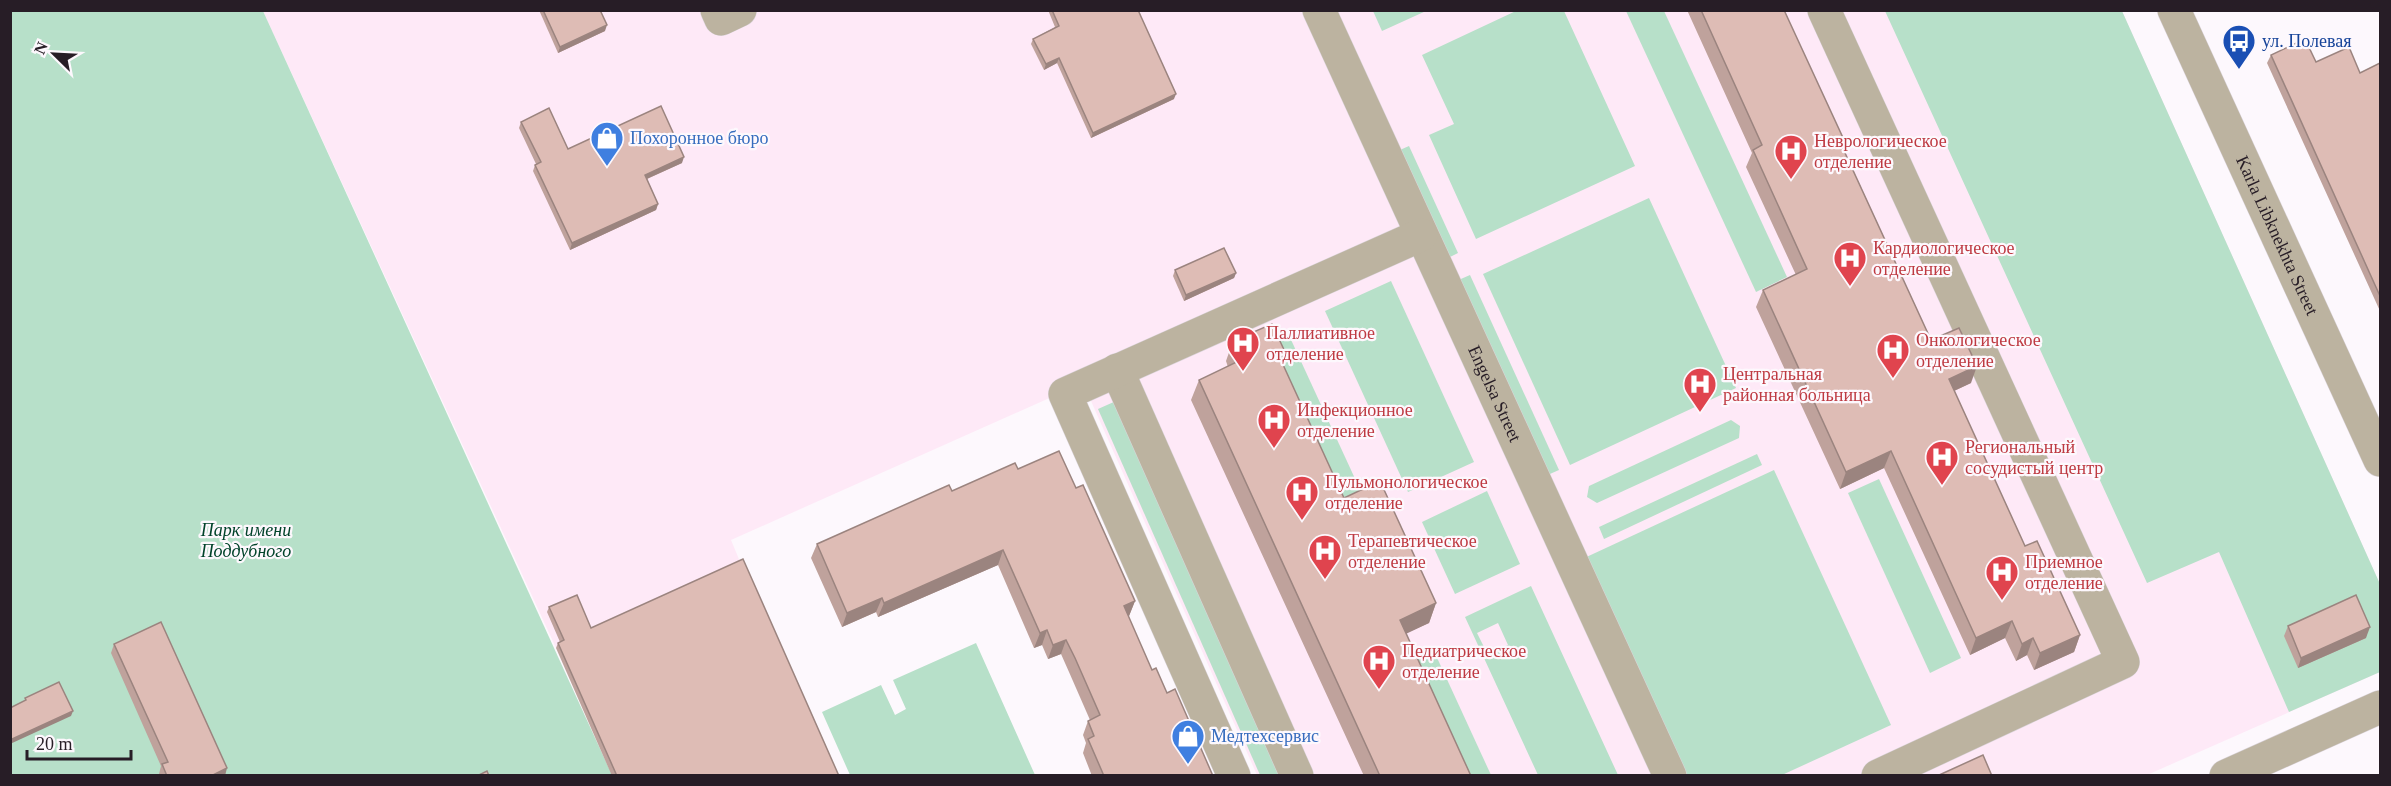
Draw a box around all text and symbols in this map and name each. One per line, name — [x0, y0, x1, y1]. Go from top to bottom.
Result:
bus stop icon: ул. Полевая — [2221, 23, 2257, 70]
north arrow — [24, 24, 84, 84]
place label: ул. Полевая — [2262, 31, 2351, 51]
text: N — [31, 39, 51, 57]
shop icon: Похоронное бюро — [589, 120, 625, 167]
place label: Похоронное бюро — [630, 128, 768, 148]
place label: Неврологическое отделение — [1814, 131, 1947, 172]
hospital icon: Неврологическое отделение — [1773, 133, 1809, 180]
street label: Karla Libknekhta Street — [2232, 153, 2322, 318]
place label: Кардиологическое отделение — [1873, 238, 2015, 279]
hospital icon: Кардиологическое отделение — [1832, 240, 1868, 287]
place label: Паллиативное отделение — [1266, 323, 1375, 364]
hospital icon: Паллиативное отделение — [1225, 325, 1261, 372]
place label: Онкологическое отделение — [1916, 330, 2041, 371]
hospital icon: Онкологическое отделение — [1875, 332, 1911, 379]
street label: Engelsa Street — [1464, 342, 1525, 445]
place label: Центральная районная больница — [1723, 364, 1871, 405]
hospital icon: Центральная районная больница — [1682, 366, 1718, 413]
place label: Инфекционное отделение — [1297, 400, 1413, 441]
hospital icon: Инфекционное отделение — [1256, 402, 1292, 449]
place label: Региональный сосудистый центр — [1965, 437, 2103, 478]
hospital icon: Региональный сосудистый центр — [1924, 439, 1960, 486]
place label: Пульмонологическое отделение — [1325, 472, 1488, 513]
hospital icon: Пульмонологическое отделение — [1284, 474, 1320, 521]
park label: Парк имени Поддубного — [200, 520, 291, 561]
place label: Терапевтическое отделение — [1348, 531, 1477, 572]
hospital icon: Терапевтическое отделение — [1307, 533, 1343, 580]
place label: Приемное отделение — [2025, 552, 2103, 593]
hospital icon: Приемное отделение — [1984, 554, 2020, 601]
place label: Педиатрическое отделение — [1402, 641, 1526, 682]
hospital icon: Педиатрическое отделение — [1361, 643, 1397, 690]
shop icon: Медтехсервис — [1170, 718, 1206, 765]
scale bar — [27, 723, 130, 761]
place label: Медтехсервис — [1211, 726, 1319, 746]
text: 20 m — [36, 734, 73, 754]

